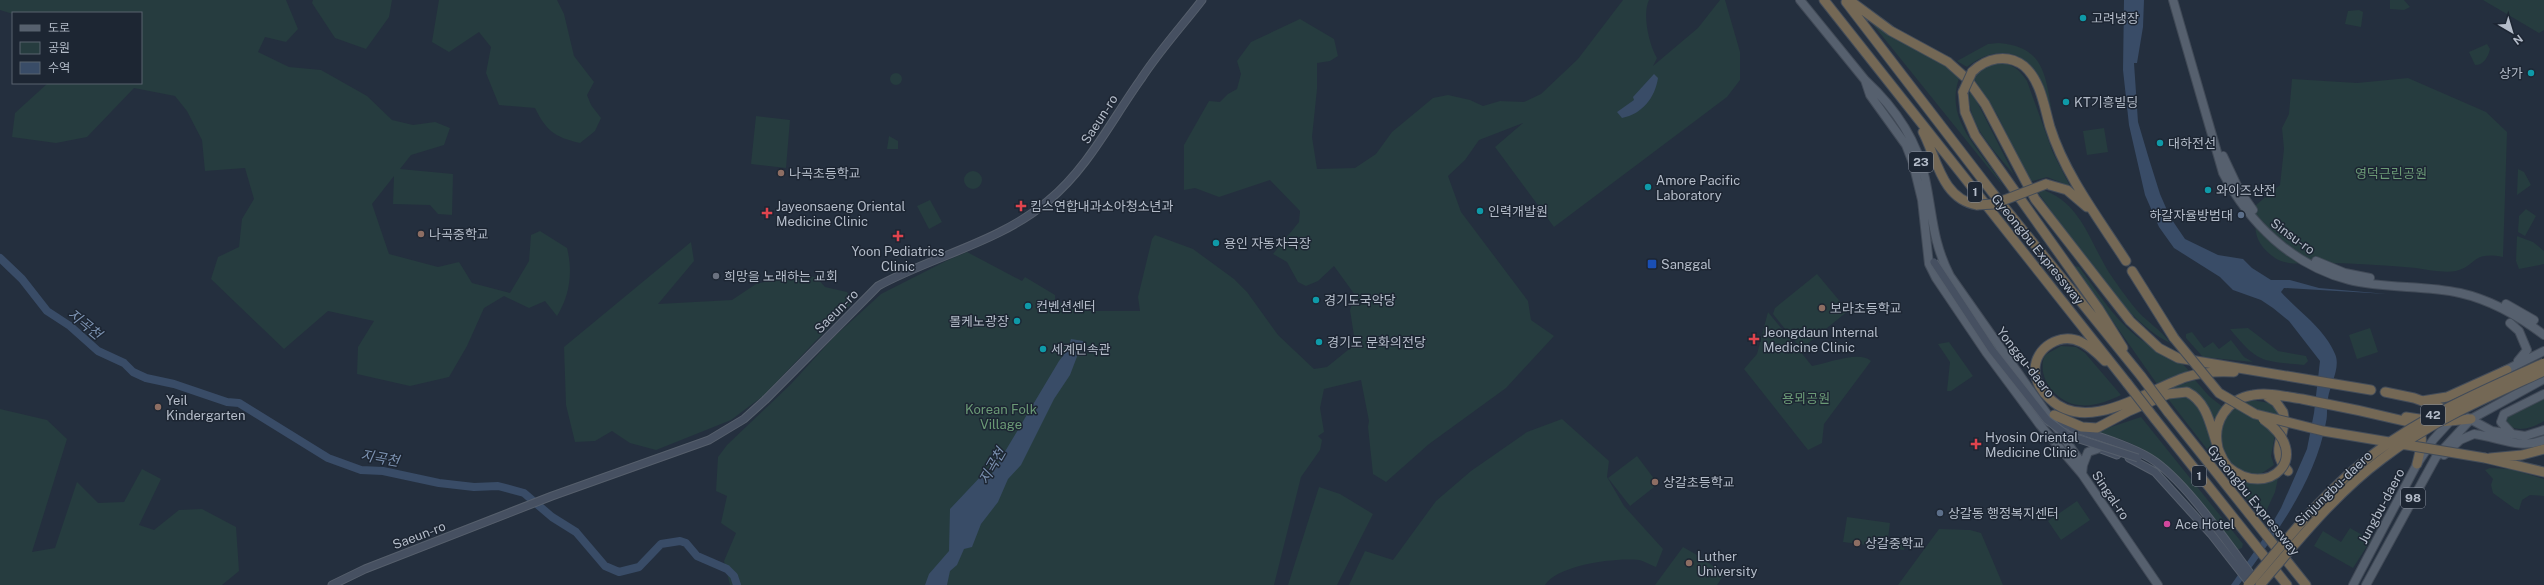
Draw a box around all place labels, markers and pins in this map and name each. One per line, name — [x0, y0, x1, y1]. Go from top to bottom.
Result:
place label: 고려냉장 — [2091, 11, 2139, 26]
marker: 고려냉장 — [2078, 13, 2088, 23]
place label: 상가 — [2499, 66, 2523, 81]
marker: 상가 — [2526, 68, 2536, 78]
place label: KT기흥빌딩 — [2074, 95, 2138, 110]
marker: KT기흥빌딩 — [2061, 97, 2071, 107]
place label: 대하전선 — [2168, 136, 2216, 151]
marker: 대하전선 — [2155, 138, 2165, 148]
place label: 나곡초등학교 — [789, 166, 861, 181]
marker: 나곡초등학교 — [776, 168, 786, 178]
place label: Amore Pacific Laboratory — [1656, 173, 1740, 203]
marker: Amore Pacific Laboratory — [1643, 182, 1653, 192]
place label: 와이즈산전 — [2216, 183, 2276, 198]
marker: 와이즈산전 — [2203, 185, 2213, 195]
place label: Jayeonsaeng Oriental Medicine Clinic — [776, 199, 905, 229]
place label: 킴스연합내과소아청소년과 — [1030, 199, 1174, 214]
marker: 킴스연합내과소아청소년과 — [1015, 200, 1027, 212]
place label: 인력개발원 — [1488, 204, 1548, 219]
marker: 인력개발원 — [1475, 206, 1485, 216]
marker: Jayeonsaeng Oriental Medicine Clinic — [761, 207, 773, 219]
place label: 하갈자율방범대 — [2149, 208, 2233, 223]
marker: 하갈자율방범대 — [2236, 210, 2246, 220]
place label: 나곡중학교 — [429, 227, 489, 242]
marker: 나곡중학교 — [416, 229, 426, 239]
marker: Yoon Pediatrics Clinic — [892, 230, 904, 242]
place label: 용인 자동차극장 — [1224, 236, 1311, 251]
marker: 용인 자동차극장 — [1211, 238, 1221, 248]
place label: Yoon Pediatrics Clinic — [852, 244, 944, 274]
place label: Sanggal — [1661, 257, 1711, 272]
marker: Sanggal — [1646, 258, 1658, 270]
place label: 희망을 노래하는 교회 — [724, 269, 838, 284]
marker: 희망을 노래하는 교회 — [711, 271, 721, 281]
place label: 경기도국악당 — [1324, 293, 1396, 308]
marker: 경기도국악당 — [1311, 295, 1321, 305]
place label: 컨벤션센터 — [1036, 299, 1096, 314]
marker: 컨벤션센터 — [1023, 301, 1033, 311]
place label: 보라초등학교 — [1830, 301, 1902, 316]
marker: 보라초등학교 — [1817, 303, 1827, 313]
place label: 볼케노광장 — [949, 314, 1009, 329]
marker: 볼케노광장 — [1012, 316, 1022, 326]
place label: Jeongdaun Internal Medicine Clinic — [1763, 325, 1878, 355]
marker: Jeongdaun Internal Medicine Clinic — [1748, 333, 1760, 345]
place label: 경기도 문화의전당 — [1327, 335, 1426, 350]
marker: 경기도 문화의전당 — [1314, 337, 1324, 347]
place label: 세계민속관 — [1051, 342, 1111, 357]
marker: 세계민속관 — [1038, 344, 1048, 354]
place label: Yeil Kindergarten — [166, 393, 245, 423]
marker: Yeil Kindergarten — [153, 402, 163, 412]
place label: Hyosin Oriental Medicine Clinic — [1985, 430, 2078, 460]
marker: Hyosin Oriental Medicine Clinic — [1970, 438, 1982, 450]
place label: 상갈초등학교 — [1663, 475, 1735, 490]
marker: 상갈초등학교 — [1650, 477, 1660, 487]
place label: 상갈동 행정복지센터 — [1948, 506, 2059, 521]
marker: 상갈동 행정복지센터 — [1935, 508, 1945, 518]
place label: Ace Hotel — [2175, 517, 2235, 532]
marker: Ace Hotel — [2162, 519, 2172, 529]
place label: 상갈중학교 — [1865, 536, 1925, 551]
marker: 상갈중학교 — [1852, 538, 1862, 548]
place label: Luther University — [1697, 549, 1758, 579]
marker: Luther University — [1684, 558, 1694, 568]

